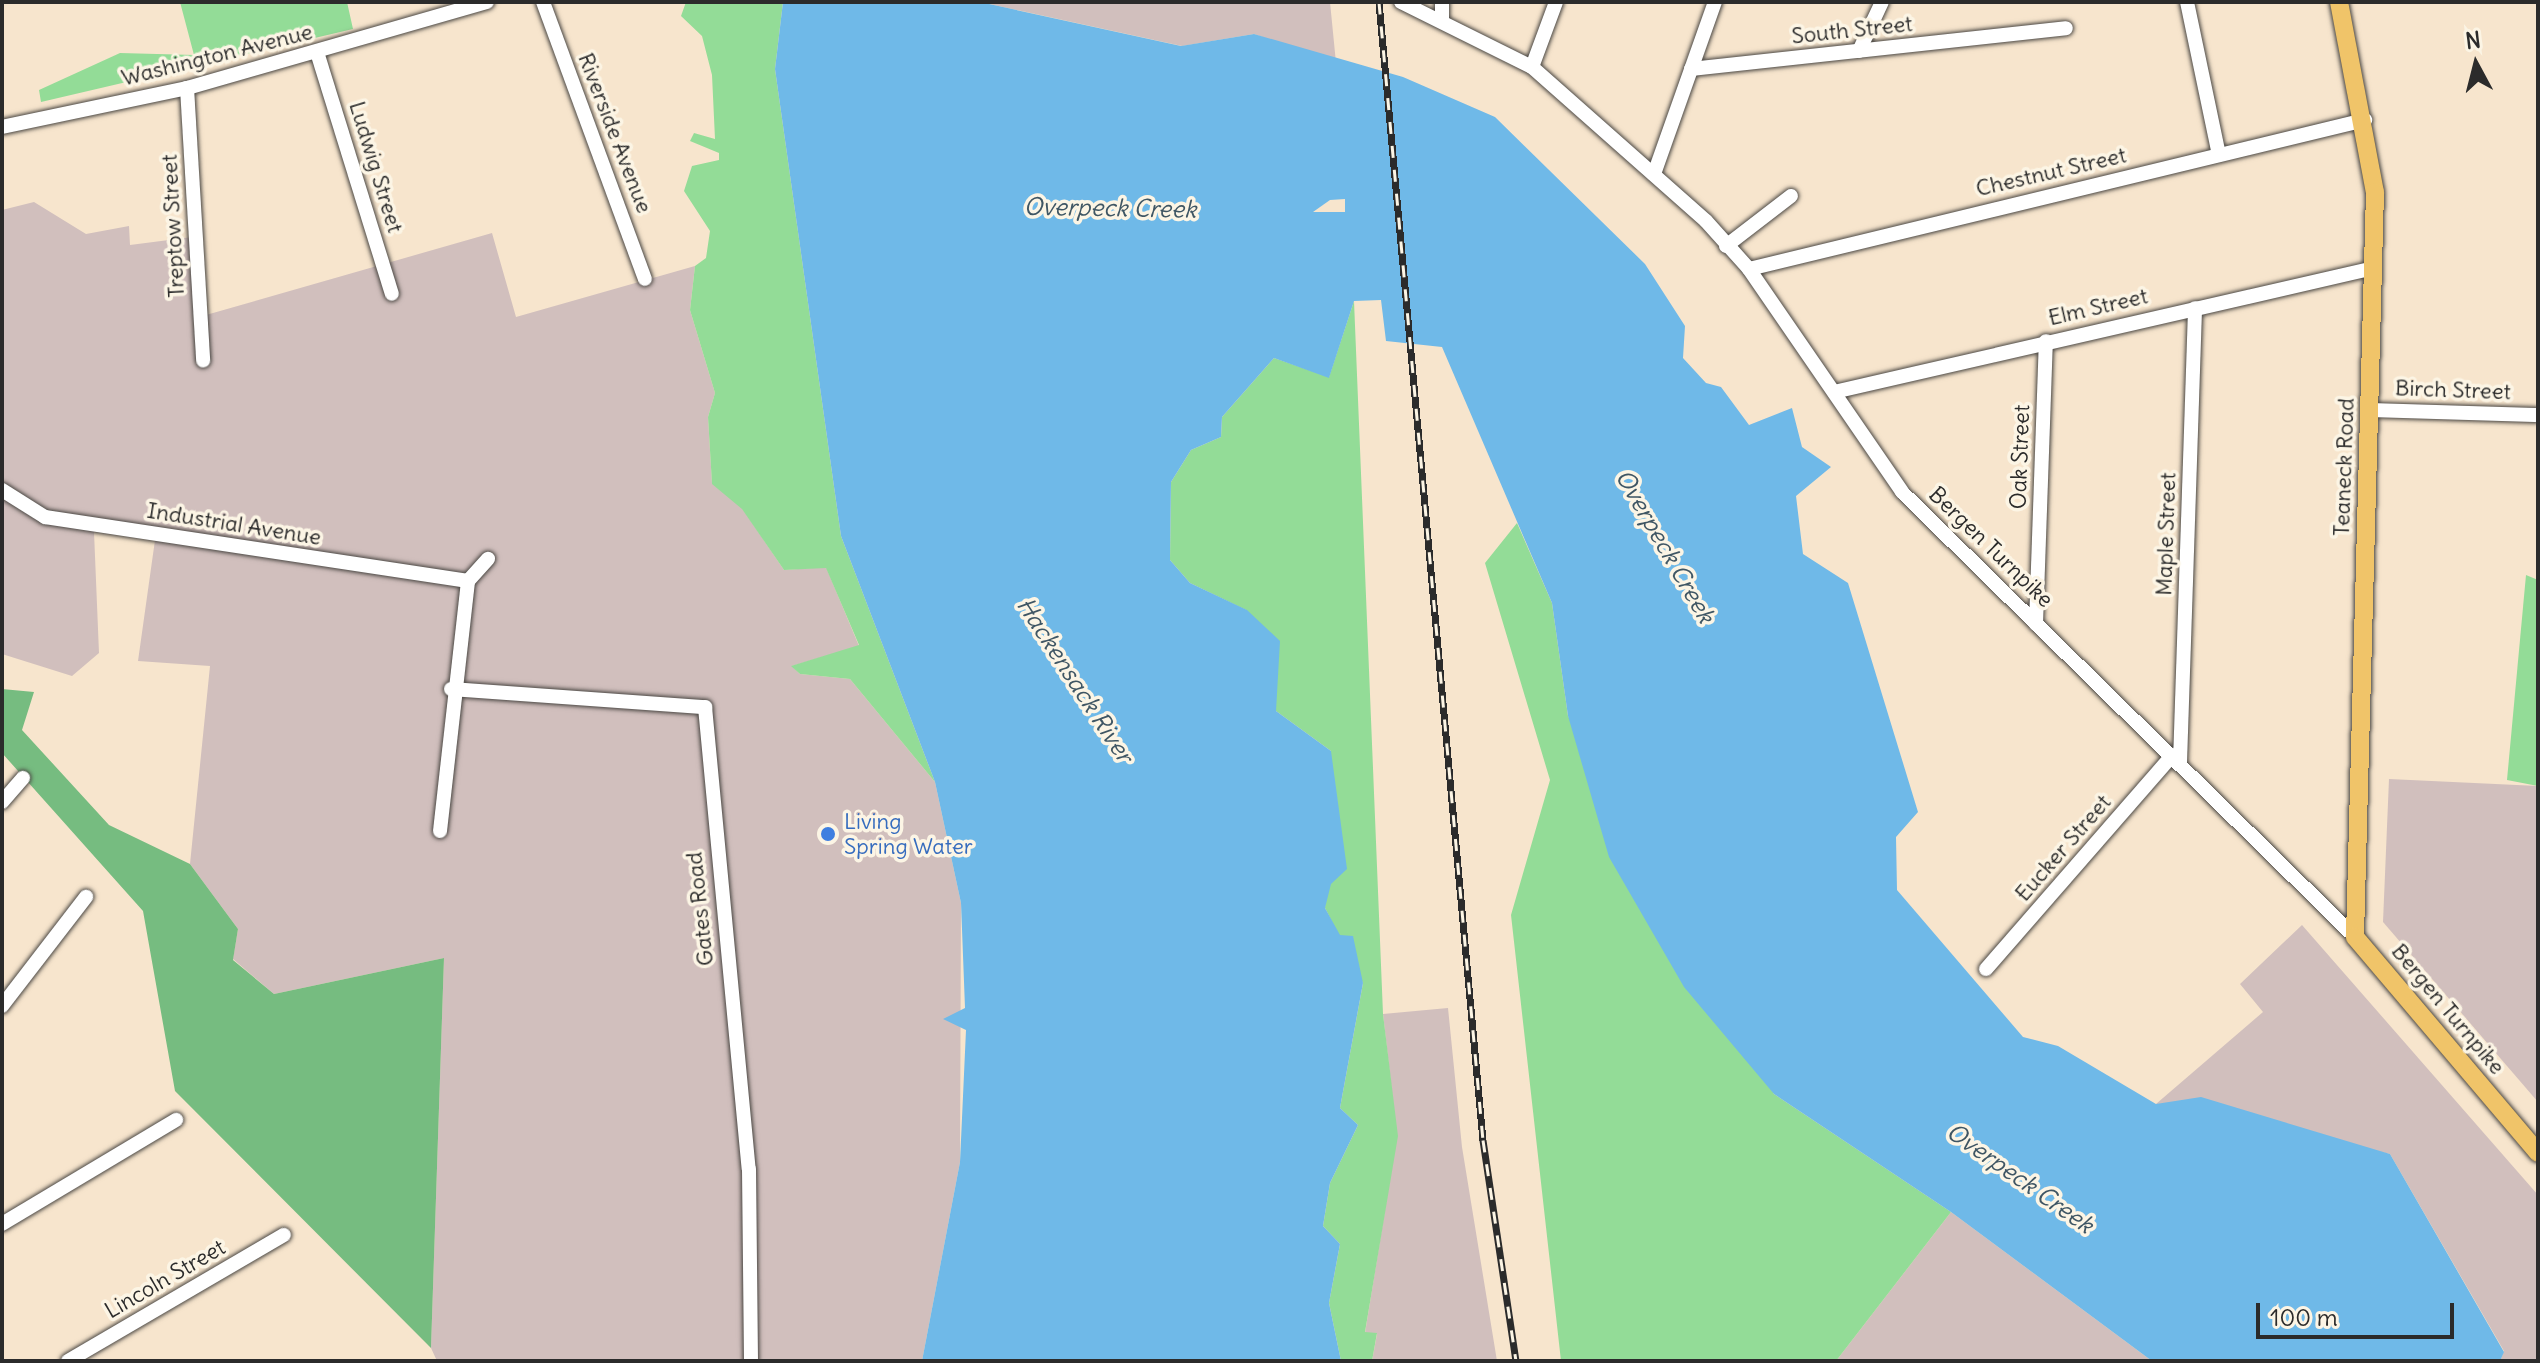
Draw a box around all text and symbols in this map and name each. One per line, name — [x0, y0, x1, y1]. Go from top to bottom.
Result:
street label: South Street — [1790, 11, 1914, 49]
street label: Washington Avenue — [119, 18, 315, 92]
north arrow — [2436, 24, 2516, 104]
text: N — [2464, 25, 2482, 55]
street label: Riverside Avenue — [572, 49, 658, 217]
street label: Ludwig Street — [344, 98, 408, 236]
street label: Chestnut Street — [1973, 142, 2129, 202]
street label: Treptow Street — [156, 154, 190, 298]
water label: Overpeck Creek — [1023, 192, 1197, 224]
street label: Elm Street — [2046, 283, 2150, 331]
street label: Birch Street — [2395, 375, 2511, 405]
street label: Teaneck Road — [2328, 397, 2360, 537]
street label: Oak Street — [2005, 404, 2035, 510]
water label: Overpeck Creek — [1609, 464, 1721, 628]
street label: Maple Street — [2151, 472, 2181, 596]
street label: Bergen Turnpike — [1924, 481, 2058, 613]
street label: Industrial Avenue — [145, 497, 323, 551]
water label: Hackensack River — [1011, 592, 1139, 768]
street label: Eucker Street — [2010, 789, 2116, 907]
place label: Living Spring Water — [844, 808, 973, 860]
marker: Living Spring Water — [819, 825, 837, 843]
street label: Gates Road — [681, 851, 719, 967]
street label: Bergen Turnpike — [2386, 938, 2510, 1080]
water label: Overpeck Creek — [1941, 1117, 2099, 1239]
street label: Lincoln Street — [100, 1234, 230, 1324]
scale bar — [2260, 1287, 2458, 1337]
text: 100 m — [2270, 1302, 2338, 1332]

